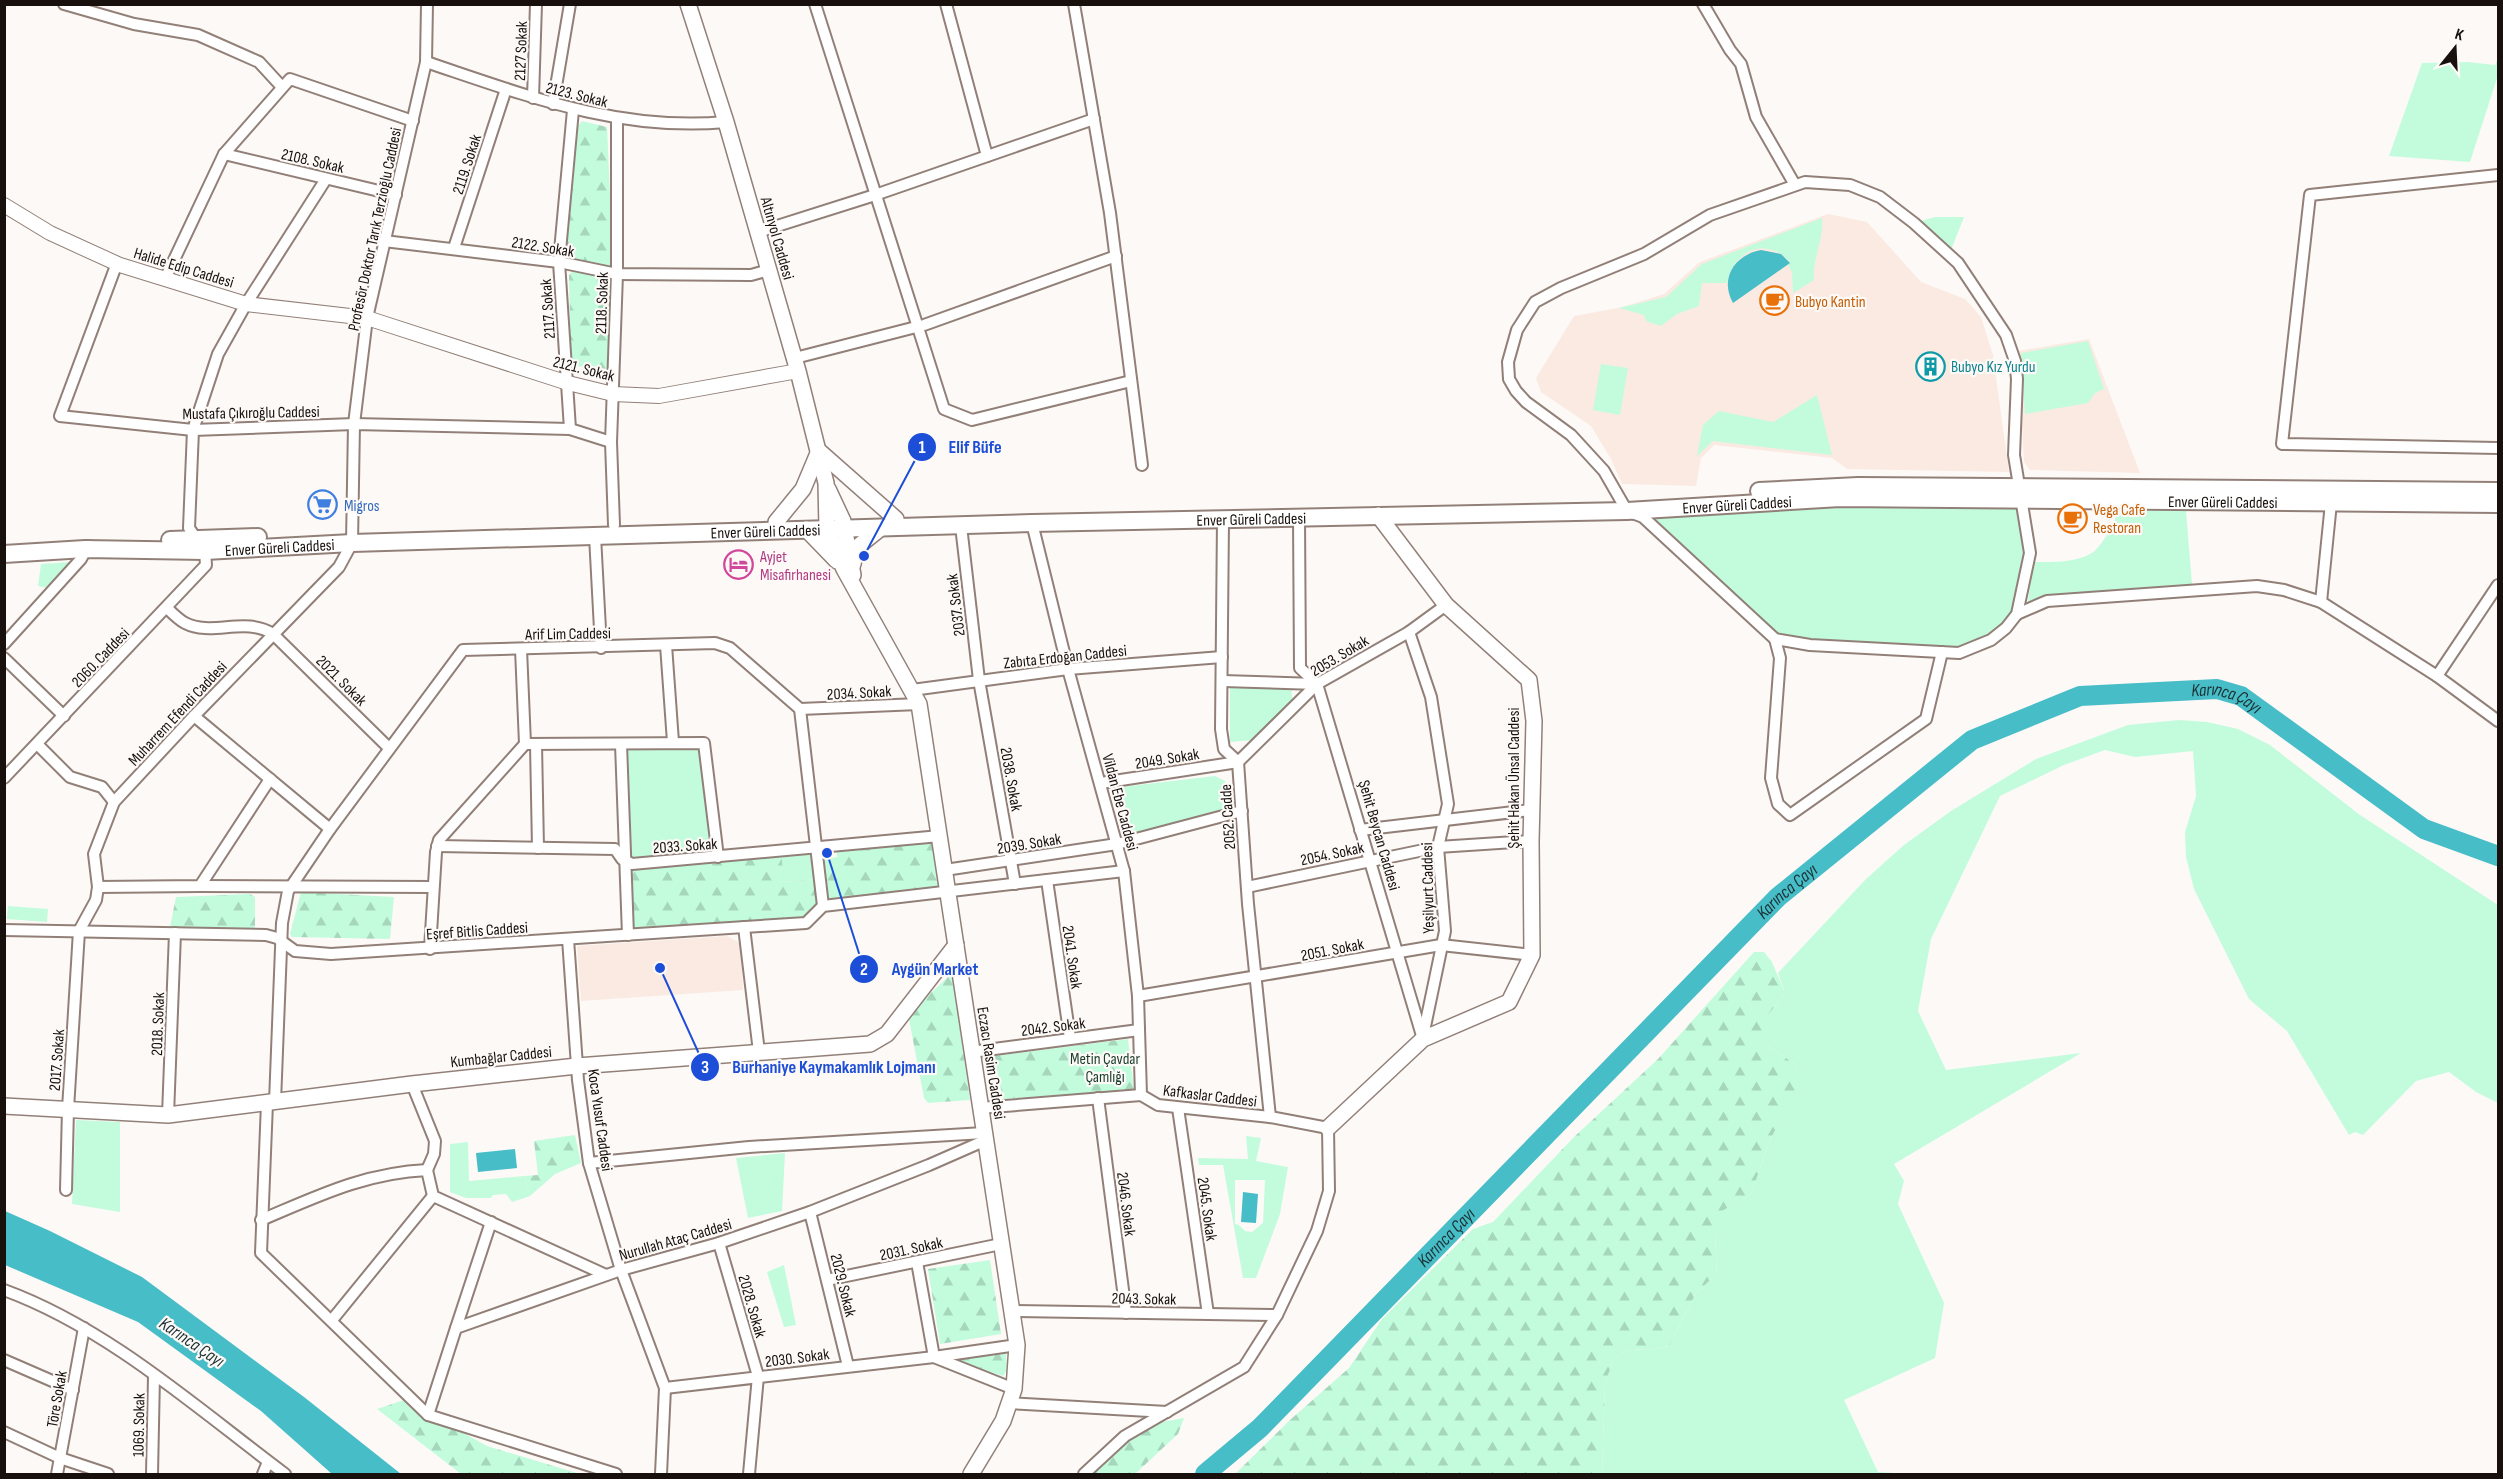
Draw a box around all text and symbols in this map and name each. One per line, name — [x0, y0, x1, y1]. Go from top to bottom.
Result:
north arrow — [2425, 18, 2485, 78]
street label: 2127 Sokak — [511, 21, 532, 81]
text: K — [2452, 25, 2466, 45]
street label: 2123. Sokak — [544, 79, 610, 112]
street label: Profesör Doktor Tarık Terzioğlu Caddesi — [345, 126, 406, 333]
street label: 2119. Sokak — [449, 132, 486, 197]
street label: 2108. Sokak — [279, 145, 346, 178]
street label: Altınyol Caddesi — [755, 194, 797, 282]
street label: 2122. Sokak — [510, 233, 575, 262]
street label: Halide Edip Caddesi — [131, 244, 236, 293]
street label: 2118. Sokak — [592, 272, 613, 334]
street label: 2117. Sokak — [537, 278, 560, 340]
cafe icon: Bubyo Kantin — [1758, 285, 1790, 317]
place label: Bubyo Kantin — [1795, 293, 1866, 312]
building icon: Bubyo Kız Yurdu — [1914, 350, 1946, 382]
street label: 2121. Sokak — [551, 353, 616, 386]
place label: Bubyo Kız Yurdu — [1951, 358, 2035, 377]
street label: Mustafa Çıkıroğlu Caddesi — [182, 403, 320, 424]
callout: Elif Büfe — [907, 429, 1014, 465]
text: 1 — [918, 437, 926, 458]
text: Elif Büfe — [948, 437, 1002, 458]
supermarket icon: Migros — [307, 489, 339, 521]
street label: Enver Güreli Caddesi — [1682, 493, 1792, 519]
street label: Enver Güreli Caddesi — [2168, 493, 2278, 513]
place label: Migros — [344, 497, 380, 516]
place label: Vega Cafe Restoran — [2093, 501, 2145, 538]
cafe icon: Vega Cafe Restoran — [2056, 502, 2088, 534]
street label: Enver Güreli Caddesi — [1196, 509, 1306, 531]
street label: Enver Güreli Caddesi — [710, 521, 821, 543]
street label: Enver Güreli Caddesi — [225, 536, 335, 561]
place label: Ayjet Misafirhanesi — [759, 548, 831, 585]
hotel icon: Ayjet Misafirhanesi — [723, 549, 755, 581]
street label: 2037. Sokak — [943, 572, 970, 637]
street label: 2060. Caddesi — [68, 624, 134, 692]
street label: Arif Lim Caddesi — [524, 624, 611, 645]
street label: 2053. Sokak — [1307, 632, 1372, 681]
street label: Zabıta Erdoğan Caddesi — [1003, 642, 1128, 673]
street label: 2021. Sokak — [312, 652, 370, 710]
street label: Muharrem Efendi Caddesi — [125, 658, 231, 770]
water label: Karınca Çayı — [2191, 679, 2266, 719]
street label: 2034. Sokak — [826, 682, 892, 705]
street label: Şehit Hakan Ünsal Caddesi — [1505, 708, 1524, 848]
street label: 2049. Sokak — [1134, 745, 1201, 774]
street label: 2038. Sokak — [996, 746, 1026, 813]
street label: Vildan Ebe Caddesi — [1097, 752, 1142, 853]
street label: Şehit Beycan Caddesi — [1354, 778, 1403, 893]
street label: 2052. Cadde — [1217, 783, 1240, 850]
street label: 2039. Sokak — [996, 830, 1063, 859]
street label: 2033. Sokak — [652, 835, 718, 858]
street label: 2054. Sokak — [1299, 838, 1366, 870]
street label: Yeşilyurt Caddesi — [1418, 842, 1439, 934]
water label: Karınca Çayı — [1752, 859, 1822, 924]
street label: Eşref Bitlis Caddesi — [426, 918, 529, 945]
street label: 2041. Sokak — [1058, 924, 1085, 990]
street label: 2051. Sokak — [1299, 935, 1365, 966]
callout: Aygün Market — [849, 951, 990, 987]
text: 2 — [860, 959, 868, 980]
text: Aygün Market — [891, 959, 978, 980]
street label: 2018. Sokak — [148, 992, 169, 1056]
street label: Eczacı Rasim Caddesi — [972, 1006, 1009, 1121]
street label: 2042. Sokak — [1020, 1014, 1086, 1041]
street label: 2017. Sokak — [46, 1029, 69, 1092]
street label: Kumbağlar Caddesi — [450, 1043, 553, 1072]
callout: Burhaniye Kaymakamlık Lojmanı — [690, 1049, 948, 1085]
park label: Metin Çavdar Çamlığı — [1070, 1050, 1140, 1087]
text: 3 — [701, 1057, 709, 1078]
text: Burhaniye Kaymakamlık Lojmanı — [732, 1057, 936, 1078]
street label: Koca Yusuf Caddesi — [583, 1068, 616, 1173]
street label: Kafkaslar Caddesi — [1162, 1081, 1258, 1112]
street label: 2046. Sokak — [1112, 1171, 1139, 1237]
street label: 2045. Sokak — [1193, 1176, 1220, 1242]
water label: Karınca Çayı — [1413, 1203, 1480, 1271]
street label: Nurullah Ataç Caddesi — [617, 1215, 734, 1266]
street label: 2031. Sokak — [878, 1234, 945, 1265]
street label: 2029. Sokak — [826, 1252, 860, 1319]
street label: 2028. Sokak — [734, 1273, 770, 1340]
street label: 2043. Sokak — [1112, 1289, 1176, 1310]
water label: Karınca Çayı — [155, 1313, 229, 1372]
street label: 2030. Sokak — [764, 1345, 830, 1372]
street label: Töre Sokak — [43, 1369, 72, 1429]
street label: 1069. Sokak — [129, 1393, 150, 1457]

